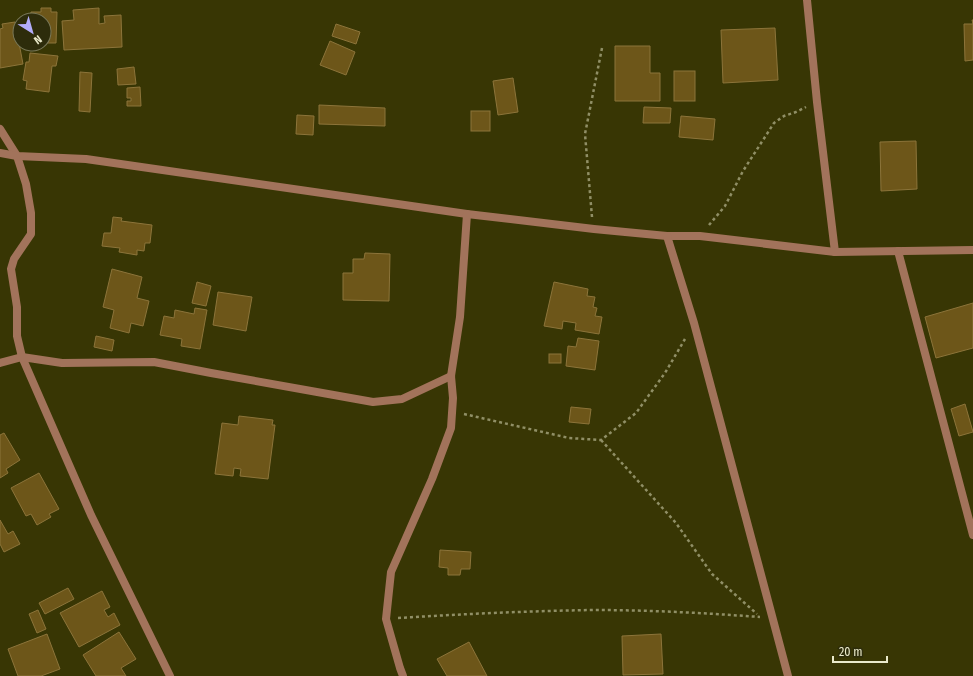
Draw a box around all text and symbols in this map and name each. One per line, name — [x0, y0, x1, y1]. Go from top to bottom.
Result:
north arrow — [12, 12, 52, 52]
text: N — [31, 32, 44, 47]
scale bar — [833, 638, 887, 664]
text: 20 m — [839, 645, 863, 659]

